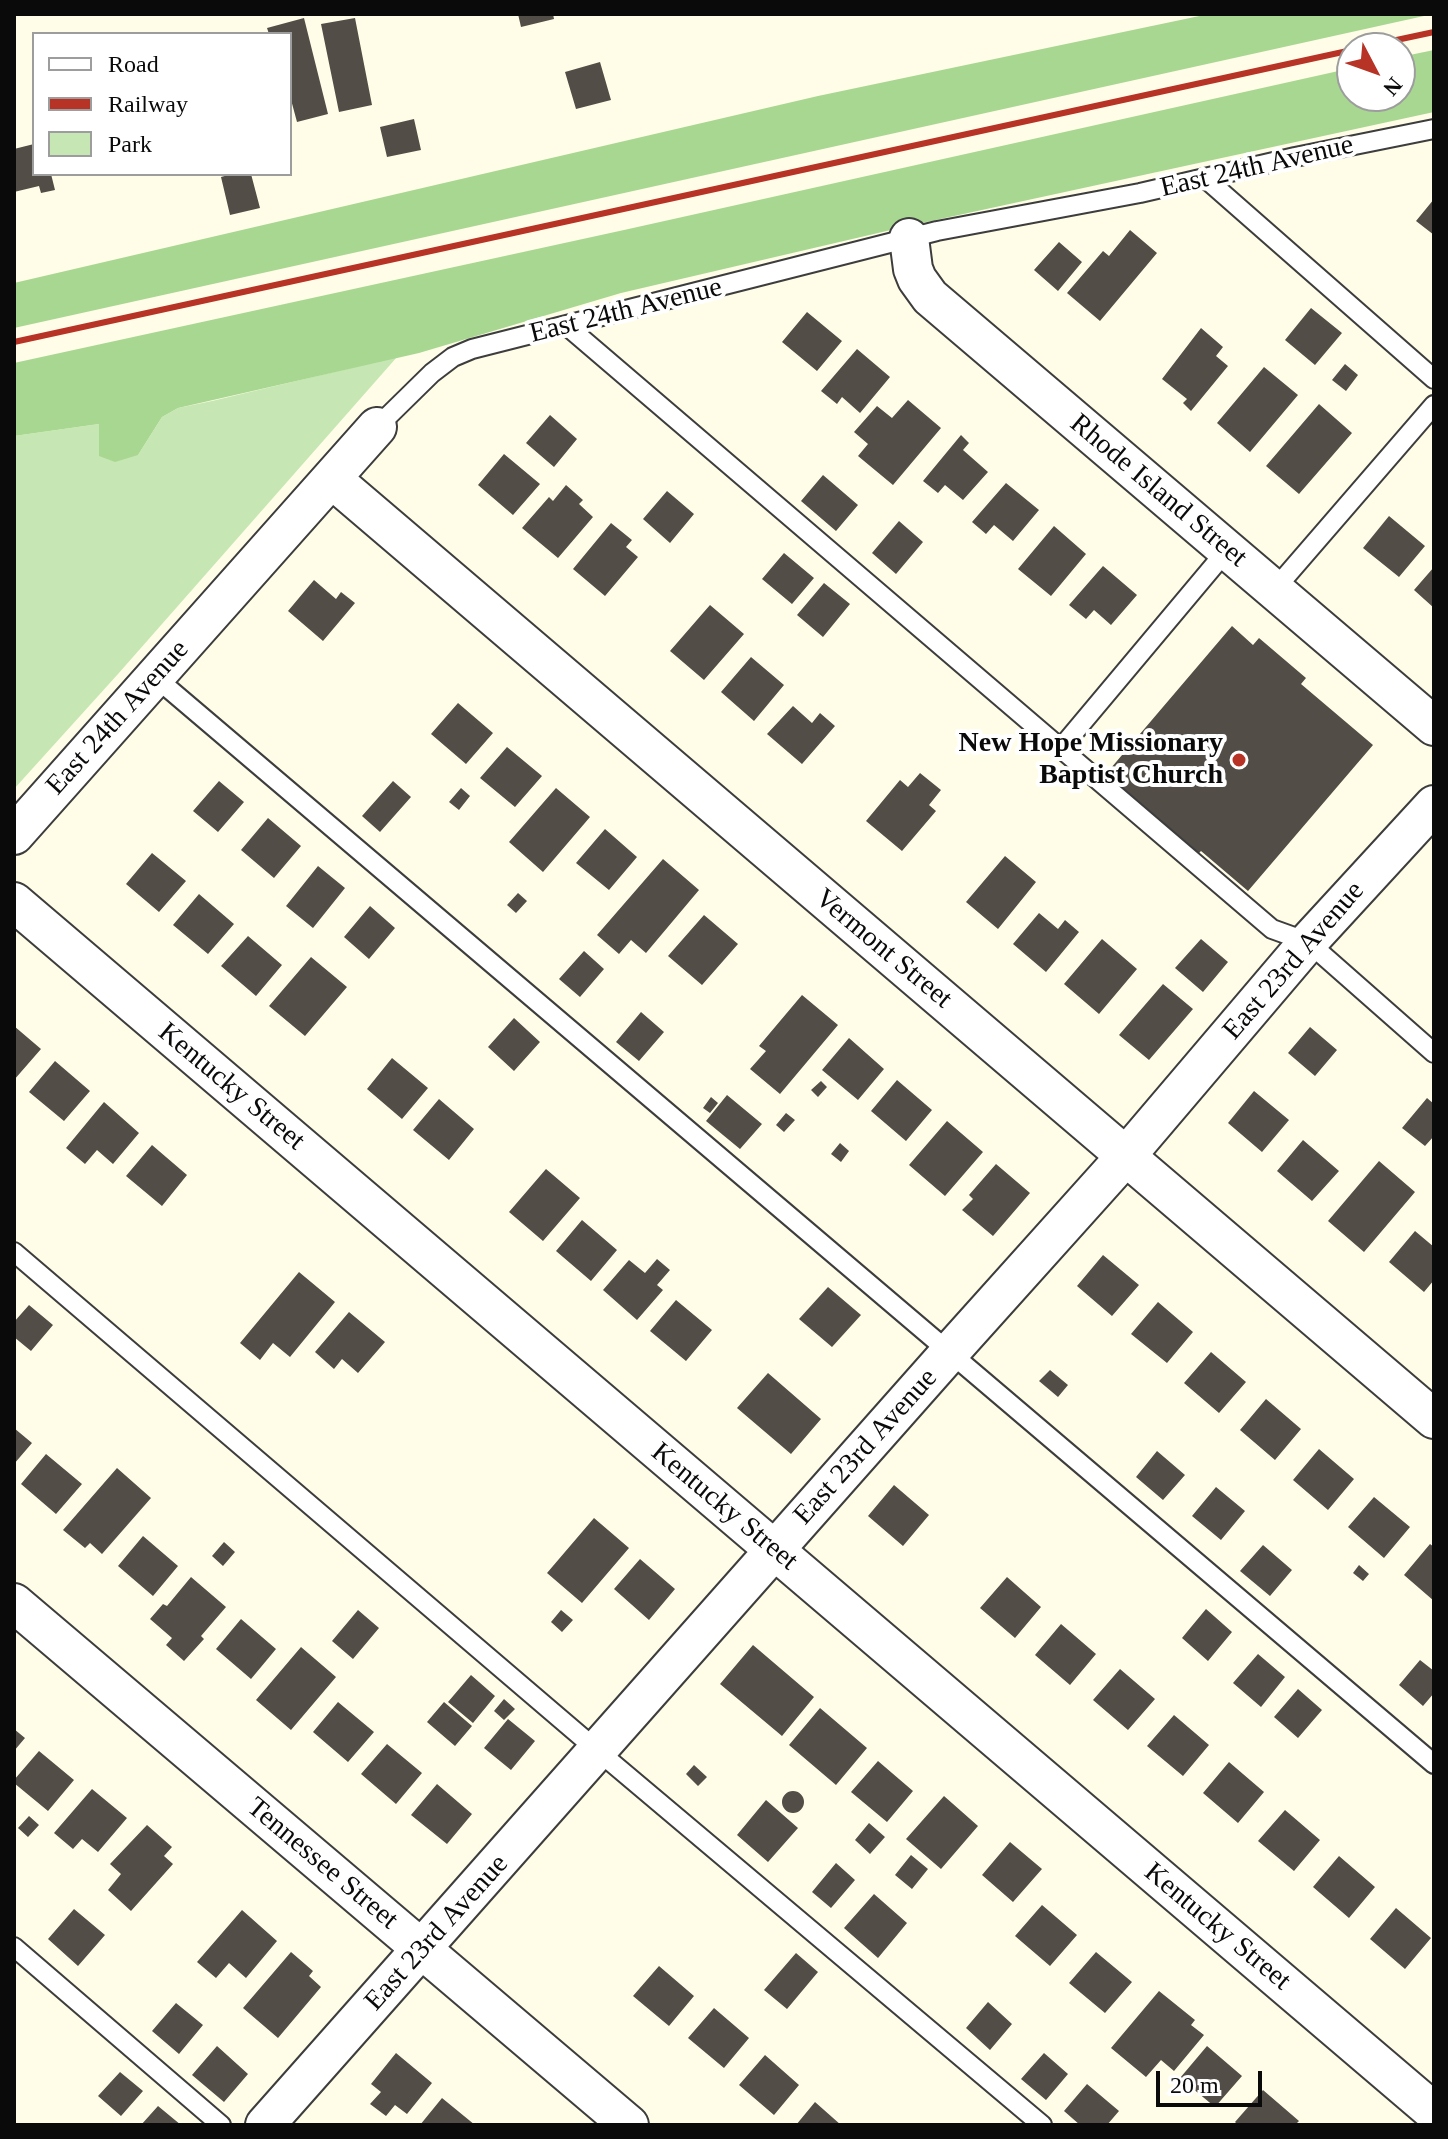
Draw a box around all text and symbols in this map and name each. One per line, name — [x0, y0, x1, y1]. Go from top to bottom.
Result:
legend — [32, 32, 292, 176]
north arrow — [1336, 32, 1416, 112]
text: Road — [108, 51, 159, 77]
text: N — [1378, 73, 1408, 101]
text: Railway — [108, 91, 188, 117]
street label: East 24th Avenue — [1157, 128, 1357, 206]
text: Park — [108, 131, 152, 157]
street label: East 24th Avenue — [526, 271, 726, 351]
street label: Rhode Island Street — [1063, 407, 1253, 575]
street label: East 24th Avenue — [40, 634, 196, 802]
place label: New Hope Missionary Baptist Church — [959, 727, 1223, 793]
marker: New Hope Missionary Baptist Church — [1230, 751, 1248, 769]
street label: East 23rd Avenue — [1216, 875, 1372, 1047]
street label: Vermont Street — [808, 882, 958, 1016]
street label: Kentucky Street — [151, 1016, 311, 1158]
street label: East 23rd Avenue — [787, 1362, 945, 1532]
street label: Kentucky Street — [644, 1436, 804, 1578]
street label: Tennessee Street — [240, 1791, 404, 1937]
street label: East 23rd Avenue — [358, 1848, 516, 2018]
street label: Kentucky Street — [1137, 1856, 1297, 1998]
scale bar — [1160, 2055, 1266, 2105]
text: 20 m — [1170, 2072, 1219, 2098]

